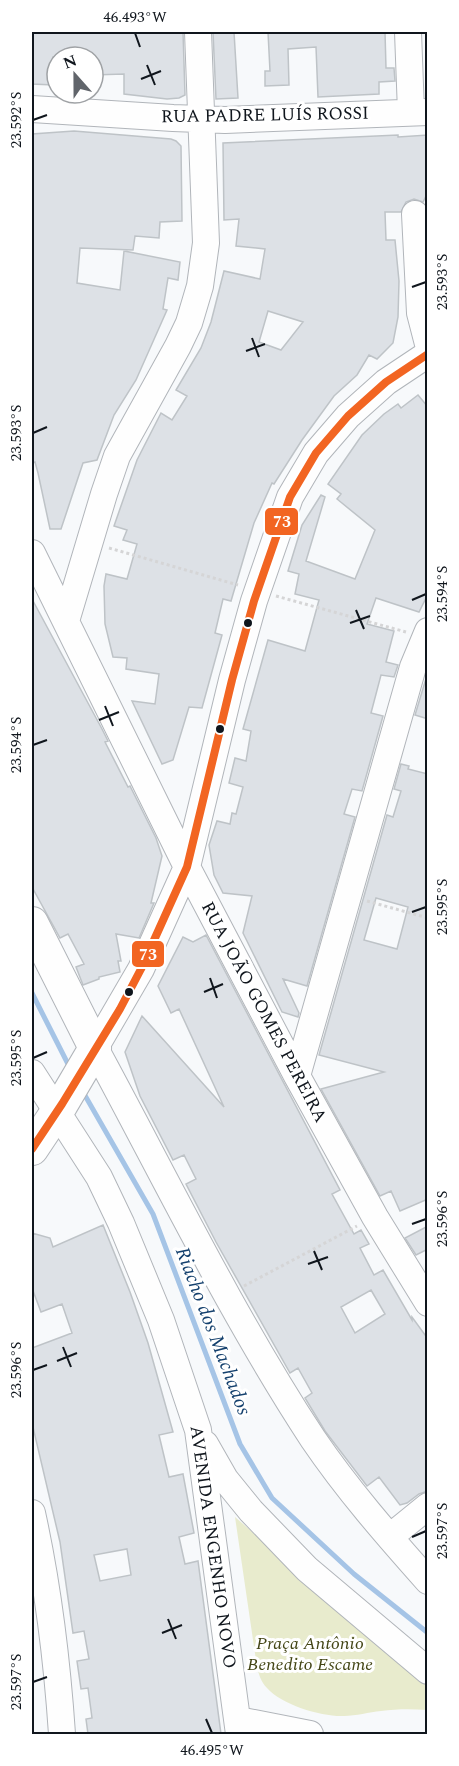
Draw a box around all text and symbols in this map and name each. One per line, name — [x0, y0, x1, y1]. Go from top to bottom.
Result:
text: 46.493°W — [103, 6, 167, 29]
north arrow — [45, 45, 105, 105]
text: N — [60, 48, 80, 75]
text: 23.592°S — [5, 92, 28, 148]
street label: RUA PADRE LUÍS ROSSI — [161, 100, 369, 130]
text: 23.593°S — [431, 254, 454, 310]
text: 23.593°S — [5, 405, 28, 461]
line badge: 73 — [264, 507, 299, 536]
text: 73 — [273, 510, 291, 534]
text: 23.594°S — [431, 566, 454, 622]
unlabelled marker — [242, 617, 254, 629]
text: 23.594°S — [5, 717, 28, 773]
unlabelled marker — [214, 723, 226, 735]
text: 23.595°S — [431, 879, 454, 935]
street label: RUA JOÃO GOMES PEREIRA — [194, 897, 334, 1127]
line badge: 73 — [131, 940, 165, 968]
text: 73 — [139, 943, 157, 967]
unlabelled marker — [123, 986, 135, 998]
text: 23.595°S — [5, 1030, 28, 1086]
text: 23.596°S — [431, 1191, 454, 1247]
water label: Riacho dos Machados — [167, 1243, 259, 1419]
text: 23.596°S — [5, 1342, 28, 1398]
street label: AVENIDA ENGENHO NOVO — [183, 1424, 243, 1670]
text: 23.597°S — [431, 1503, 454, 1559]
park label: Praça Antônio Benedito Escame — [247, 1630, 373, 1678]
text: 23.597°S — [5, 1654, 28, 1710]
text: 46.495°W — [180, 1739, 244, 1762]

